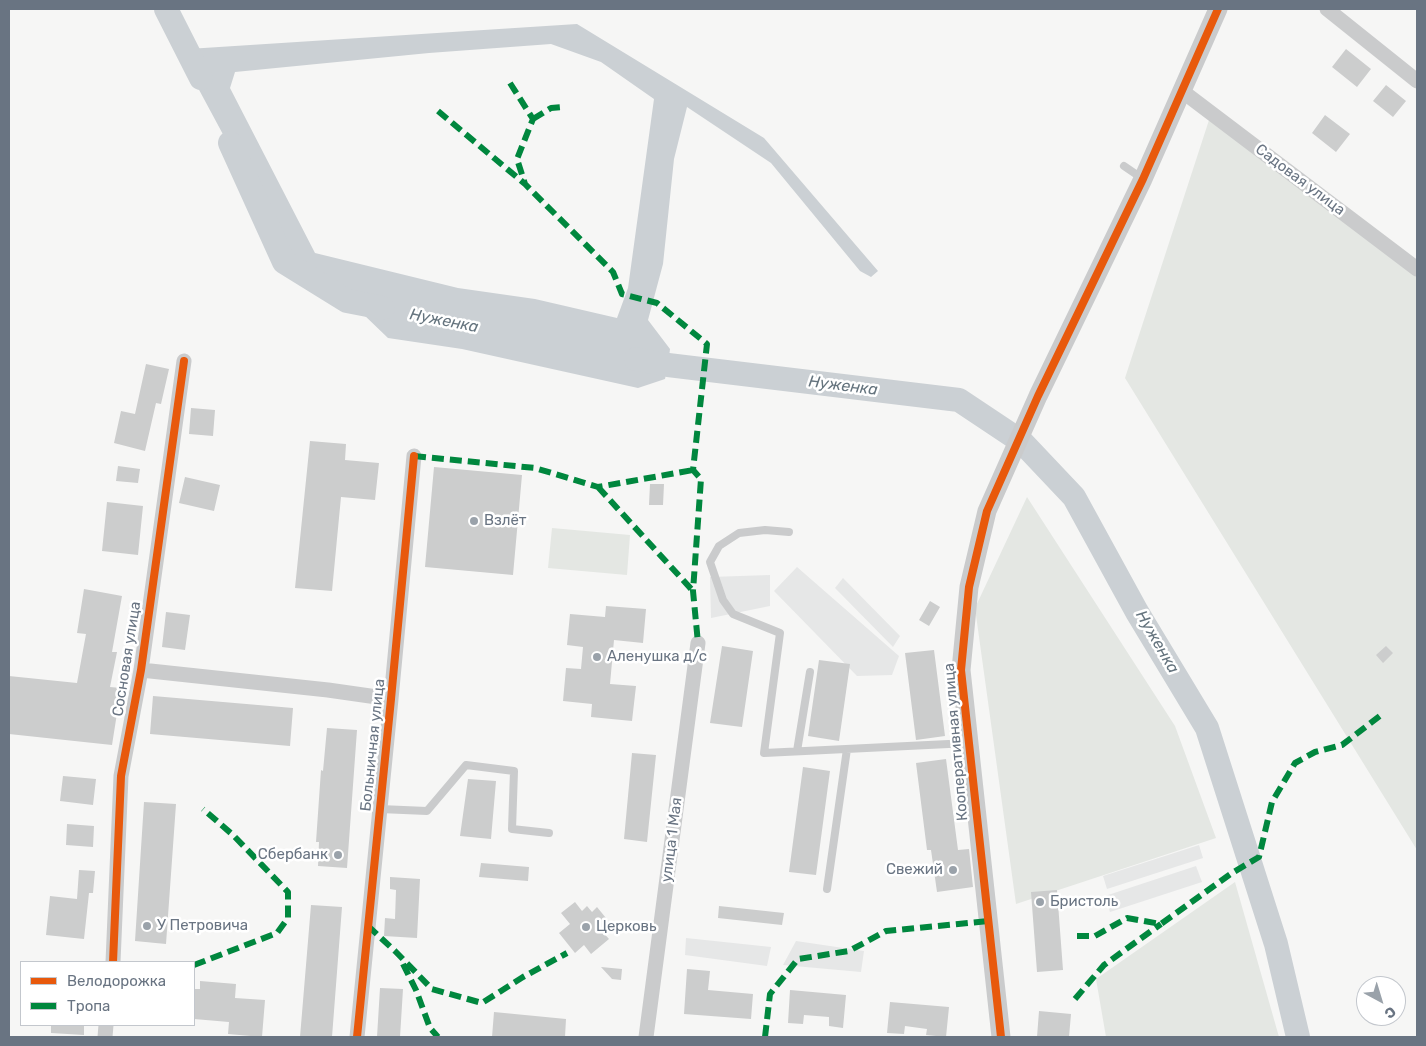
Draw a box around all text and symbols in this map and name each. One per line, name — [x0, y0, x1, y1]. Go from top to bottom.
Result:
street label: Садовая улица — [1252, 140, 1348, 220]
water label: Нуженка — [408, 305, 480, 337]
water label: Нуженка — [807, 372, 879, 400]
place label: Взлёт — [484, 512, 526, 530]
marker: Взлёт — [468, 515, 480, 527]
street label: Сосновая улица — [109, 600, 145, 718]
water label: Нуженка — [1131, 607, 1183, 677]
place label: Аленушка д/с — [607, 648, 707, 666]
marker: Аленушка д/с — [591, 651, 603, 663]
street label: Кооперативная улица — [940, 662, 972, 822]
street label: Больничная улица — [357, 678, 389, 812]
street label: улица 1 Мая — [658, 797, 686, 883]
place label: Сбербанк — [258, 846, 328, 864]
marker: Сбербанк — [332, 849, 344, 861]
place label: Свежий — [886, 861, 943, 879]
marker: Свежий — [947, 864, 959, 876]
place label: Бристоль — [1050, 893, 1118, 911]
marker: Бристоль — [1034, 896, 1046, 908]
place label: У Петровича — [157, 917, 248, 935]
place label: Церковь — [596, 918, 657, 936]
marker: У Петровича — [141, 920, 153, 932]
marker: Церковь — [580, 921, 592, 933]
legend — [20, 961, 195, 1026]
text: Велодорожка — [67, 972, 166, 990]
north arrow — [1356, 976, 1406, 1026]
text: Тропа — [67, 997, 110, 1015]
text: С — [1381, 1003, 1399, 1022]

